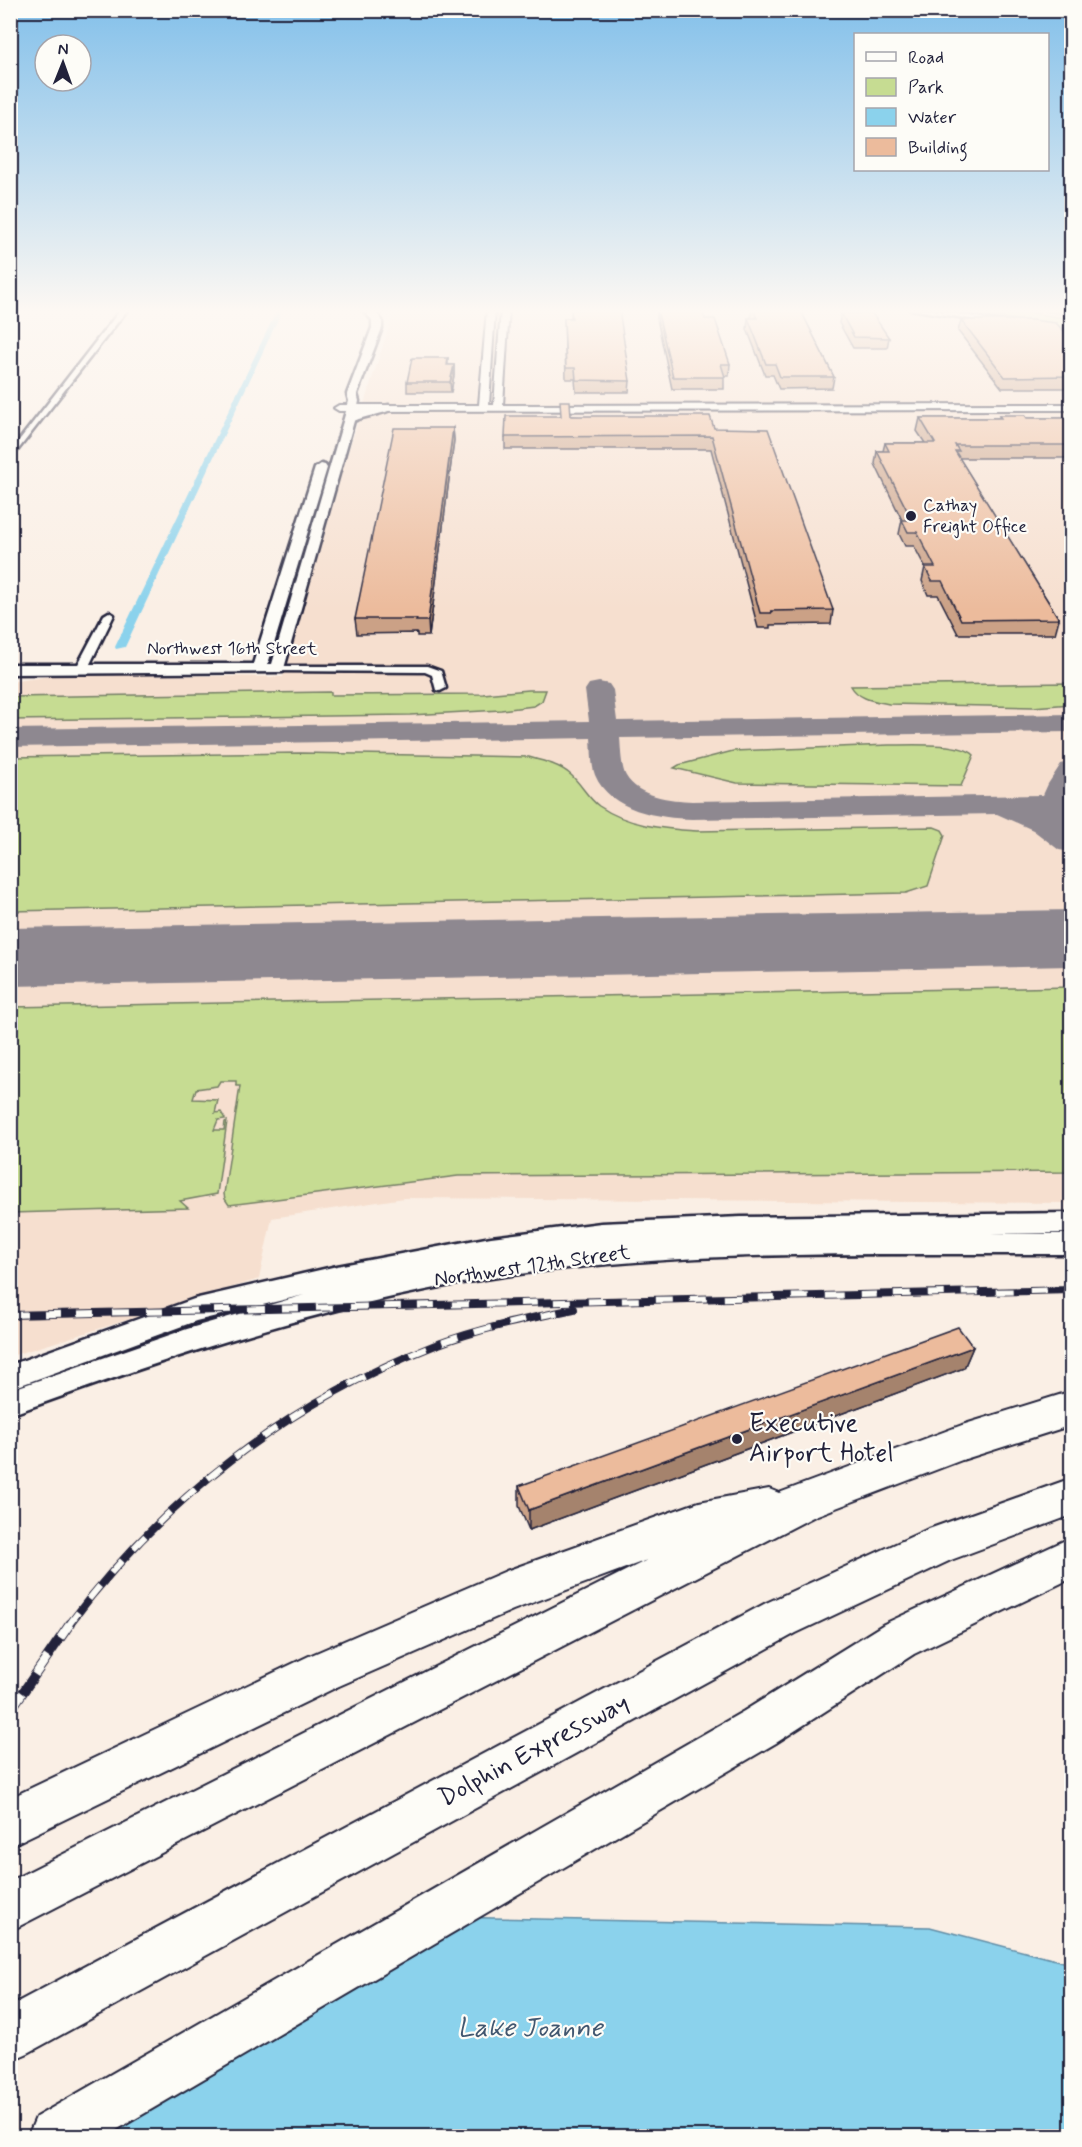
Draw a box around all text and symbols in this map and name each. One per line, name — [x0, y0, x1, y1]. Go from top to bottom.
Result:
north arrow — [33, 33, 93, 93]
legend — [854, 33, 1049, 171]
text: N — [58, 39, 69, 60]
text: Road — [908, 46, 944, 70]
text: Park — [908, 76, 944, 100]
text: Water — [908, 106, 957, 130]
text: Building — [908, 136, 968, 162]
place label: Cathay Freight Office — [923, 494, 1027, 539]
marker: Cathay Freight Office — [904, 509, 918, 523]
street label: Northwest 16th Street — [147, 637, 317, 661]
street label: Northwest 12th Street — [432, 1238, 632, 1294]
place label: Executive Airport Hotel — [749, 1407, 894, 1471]
marker: Executive Airport Hotel — [730, 1432, 744, 1446]
street label: Dolphin Expressway — [433, 1686, 635, 1816]
water label: Lake Joanne — [457, 2011, 604, 2046]

